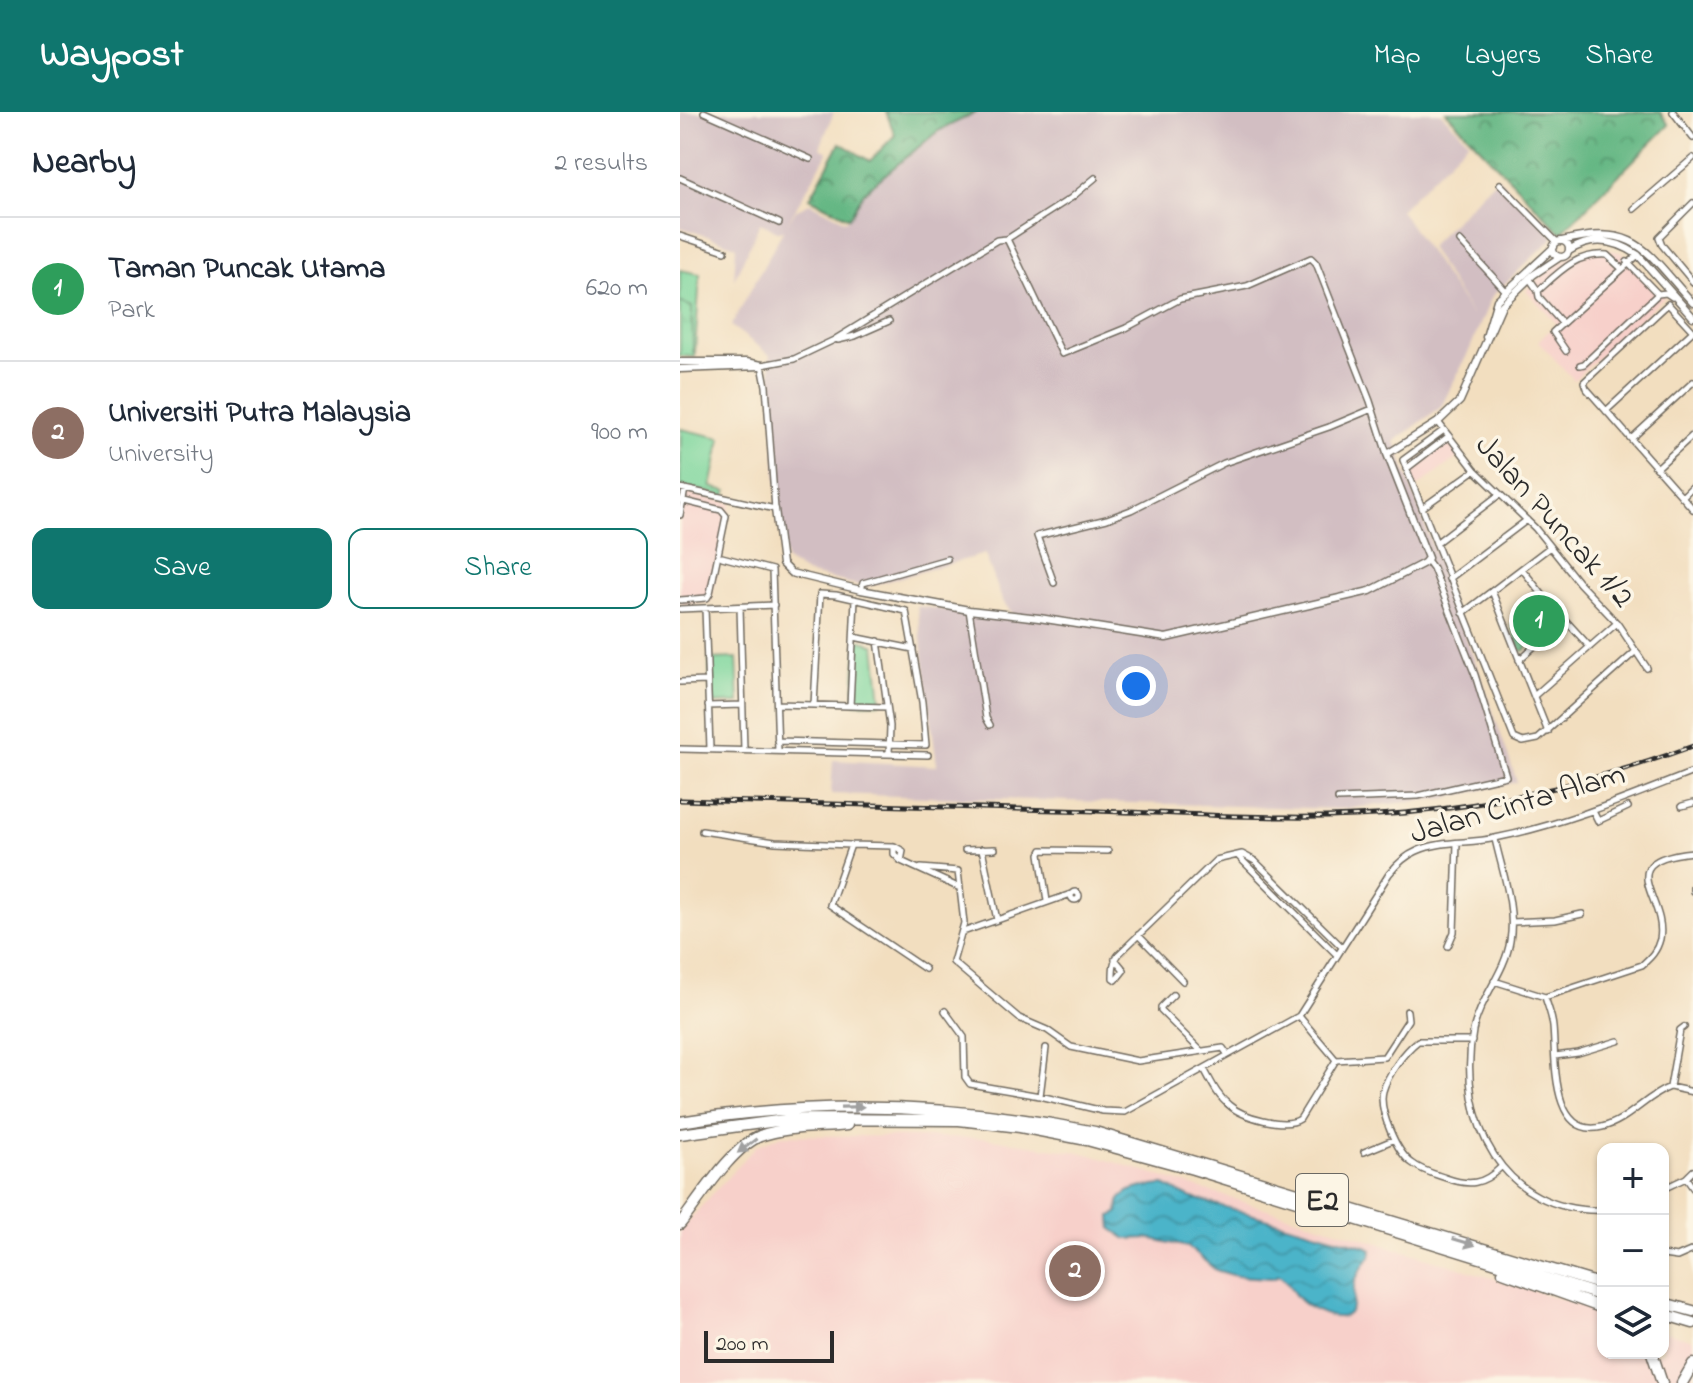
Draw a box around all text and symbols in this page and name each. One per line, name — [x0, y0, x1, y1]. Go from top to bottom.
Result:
text: Waypost — [40, 28, 184, 84]
text: Map — [1373, 36, 1421, 77]
text: Layers — [1465, 36, 1541, 77]
text: Share — [1585, 36, 1653, 77]
text: Nearby — [32, 139, 136, 189]
text: 2 results — [555, 145, 648, 183]
text: Taman Puncak Utama — [108, 248, 385, 292]
text: 1 — [54, 270, 62, 308]
text: 620 m — [586, 270, 648, 308]
text: Park — [108, 292, 155, 330]
text: Universiti Putra Malaysia — [108, 392, 411, 436]
text: 2 — [52, 414, 64, 452]
text: 900 m — [591, 414, 648, 452]
street label: Jalan Puncak 1/2 — [1463, 425, 1644, 620]
text: University — [108, 436, 214, 474]
button: Save — [32, 528, 332, 609]
button: Share — [348, 528, 648, 609]
pin: 1 — [1513, 591, 1565, 651]
your location — [1116, 666, 1156, 706]
street label: Jalan Cinta Alam — [1405, 752, 1631, 859]
one-way arrow — [840, 1101, 865, 1113]
one-way arrow — [737, 1137, 758, 1153]
map controls — [1597, 1143, 1669, 1359]
button: + — [1597, 1143, 1669, 1215]
road number: E2 — [1296, 1174, 1348, 1226]
button: − — [1597, 1215, 1669, 1287]
one-way arrow — [1453, 1236, 1477, 1249]
pin: 2 — [1049, 1241, 1101, 1301]
button: layers — [1597, 1287, 1669, 1359]
scale bar — [704, 1327, 834, 1363]
text: 200 m — [716, 1329, 769, 1361]

